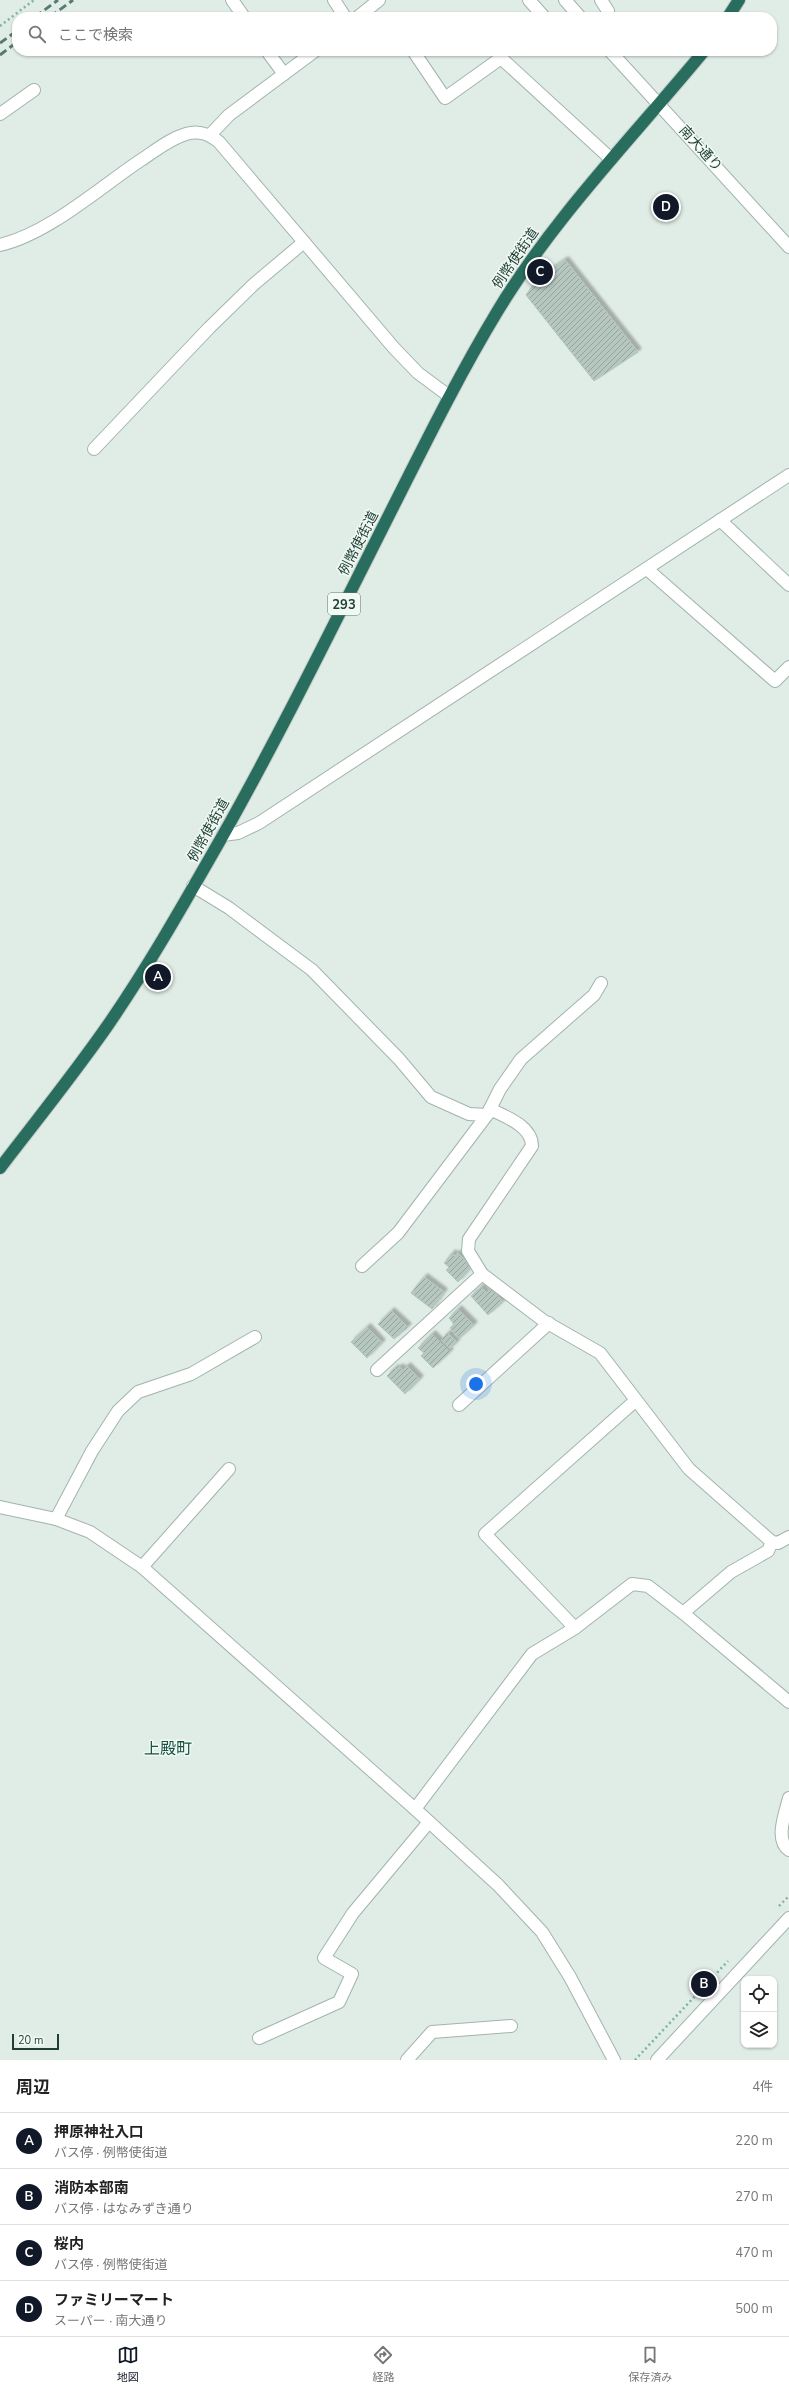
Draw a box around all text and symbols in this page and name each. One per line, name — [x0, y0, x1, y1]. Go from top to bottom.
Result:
search box — [12, 12, 777, 56]
icon: search — [26, 23, 48, 45]
text: ここで検索 — [58, 25, 133, 45]
street label: 南大通り — [675, 121, 726, 175]
pin: D — [653, 192, 679, 222]
street label: 例幣使街道 — [488, 224, 543, 293]
pin: C — [527, 257, 553, 287]
street label: 例幣使街道 — [334, 508, 383, 579]
road number: 293 — [328, 593, 360, 615]
street label: 例幣使街道 — [183, 795, 234, 865]
pin: A — [145, 962, 171, 992]
your location — [466, 1374, 486, 1394]
district label: 上殿町 — [144, 1738, 192, 1760]
pin: B — [691, 1969, 717, 1999]
map controls — [741, 1976, 777, 2048]
button: locate — [741, 1976, 777, 2012]
button: layers — [741, 2012, 777, 2048]
scale bar — [12, 2032, 59, 2051]
text: 20 m — [18, 2033, 43, 2048]
text: 周辺 — [16, 2076, 50, 2099]
text: 4件 — [752, 2078, 773, 2096]
text: 押原神社入口 — [54, 2122, 144, 2142]
text: A — [24, 2132, 34, 2150]
text: 220 m — [735, 2132, 773, 2150]
text: バス停 · 例幣使街道 — [54, 2144, 168, 2162]
text: 消防本部南 — [54, 2178, 129, 2198]
text: B — [25, 2188, 33, 2206]
text: 270 m — [735, 2188, 773, 2206]
text: バス停 · はなみずき通り — [54, 2200, 194, 2218]
text: 桜内 — [54, 2234, 84, 2254]
text: C — [25, 2244, 33, 2262]
text: 470 m — [735, 2244, 773, 2262]
text: バス停 · 例幣使街道 — [54, 2256, 168, 2274]
text: ファミリーマート — [54, 2290, 174, 2310]
text: D — [24, 2300, 34, 2318]
text: 500 m — [735, 2300, 773, 2318]
text: スーパー · 南大通り — [54, 2312, 168, 2330]
tab: 地図 — [117, 2344, 139, 2385]
tab: 経路 — [372, 2344, 394, 2385]
tab: 保存済み — [628, 2344, 672, 2385]

